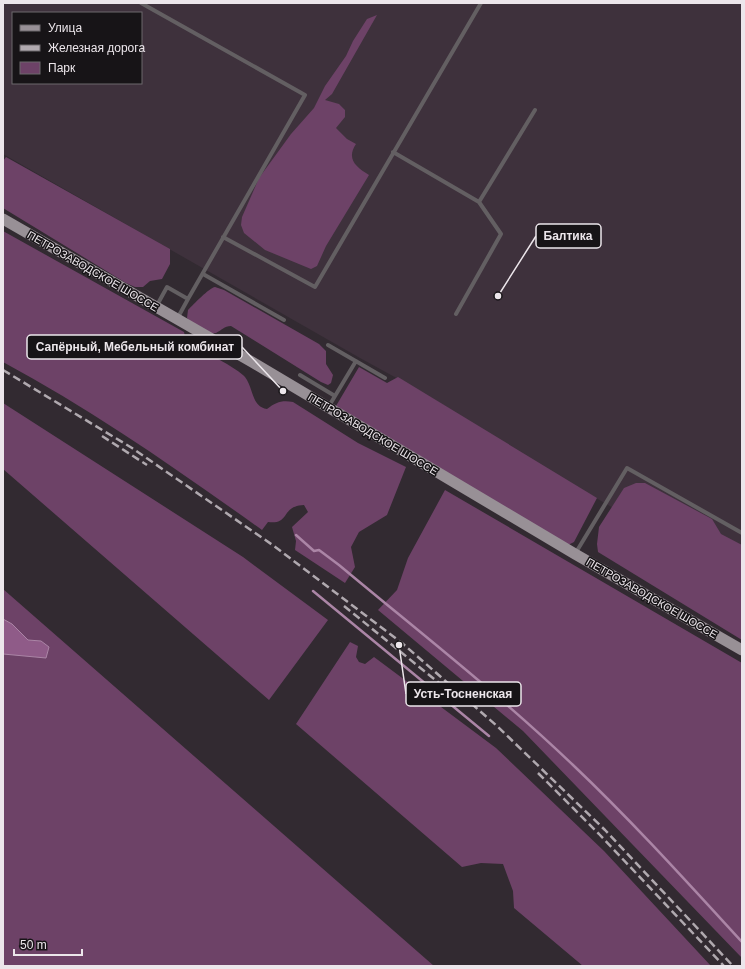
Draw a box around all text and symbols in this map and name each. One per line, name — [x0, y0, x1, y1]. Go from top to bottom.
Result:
legend — [12, 12, 142, 84]
text: Улица — [48, 21, 82, 35]
text: Железная дорога — [48, 41, 145, 55]
text: Парк — [48, 61, 76, 75]
callout: Балтика — [536, 224, 601, 248]
street label: ПЕТРОЗАВОДСКОЕ ШОССЕ — [25, 228, 161, 314]
text: Балтика — [544, 229, 593, 243]
callout: Сапёрный, Мебельный комбинат — [27, 335, 242, 359]
text: Сапёрный, Мебельный комбинат — [36, 340, 234, 354]
street label: ПЕТРОЗАВОДСКОЕ ШОССЕ — [306, 390, 440, 478]
street label: ПЕТРОЗАВОДСКОЕ ШОССЕ — [584, 555, 720, 641]
callout: Усть-Тосненская — [406, 682, 521, 706]
text: Усть-Тосненская — [414, 687, 512, 701]
scale bar — [14, 931, 82, 957]
text: 50 m — [20, 938, 47, 952]

